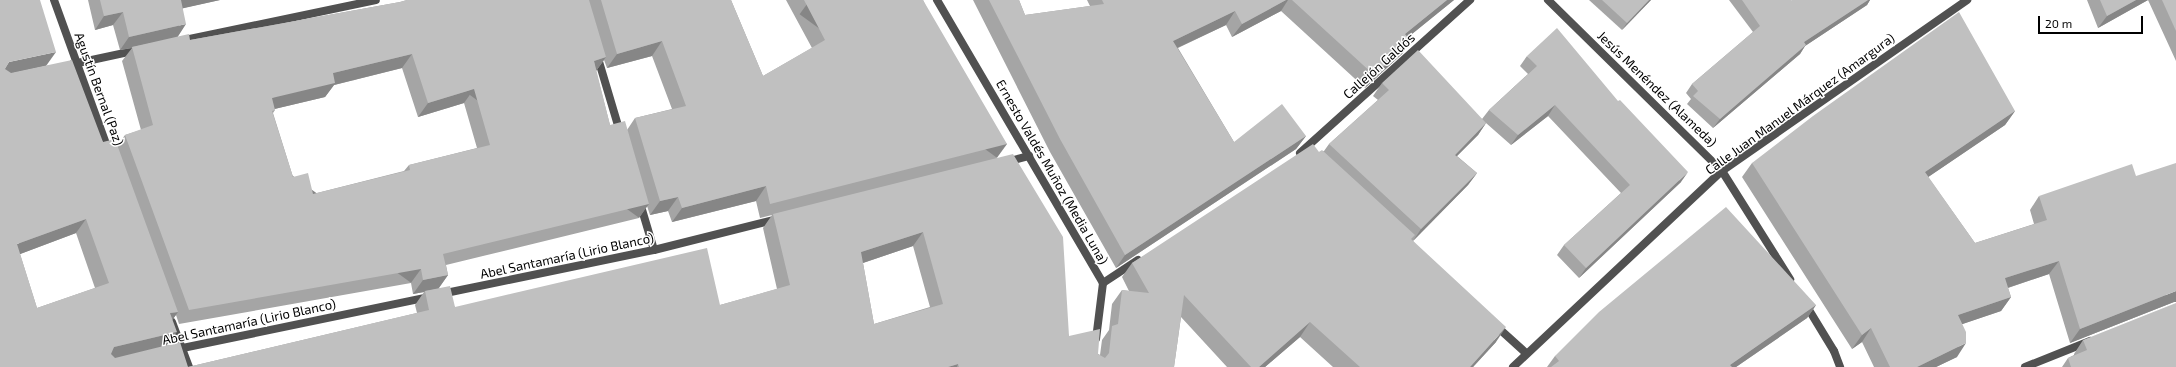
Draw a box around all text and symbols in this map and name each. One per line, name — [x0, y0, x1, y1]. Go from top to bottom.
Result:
scale bar — [2040, 8, 2145, 34]
text: 20 m — [2045, 16, 2072, 30]
street label: Jesús Menéndez (Alameda) — [1594, 28, 1720, 150]
street label: Agustín Bernal (Paz) — [71, 30, 127, 148]
street label: Callejón Galdós — [1340, 30, 1418, 102]
street label: Calle Juan Manuel Márquez (Amargura) — [1702, 30, 1898, 178]
street label: Ernesto Valdés Muñoz (Media Luna) — [993, 77, 1111, 267]
street label: Abel Santamaría (Lirio Blanco) — [479, 230, 655, 282]
street label: Abel Santamaría (Lirio Blanco) — [161, 296, 337, 348]

